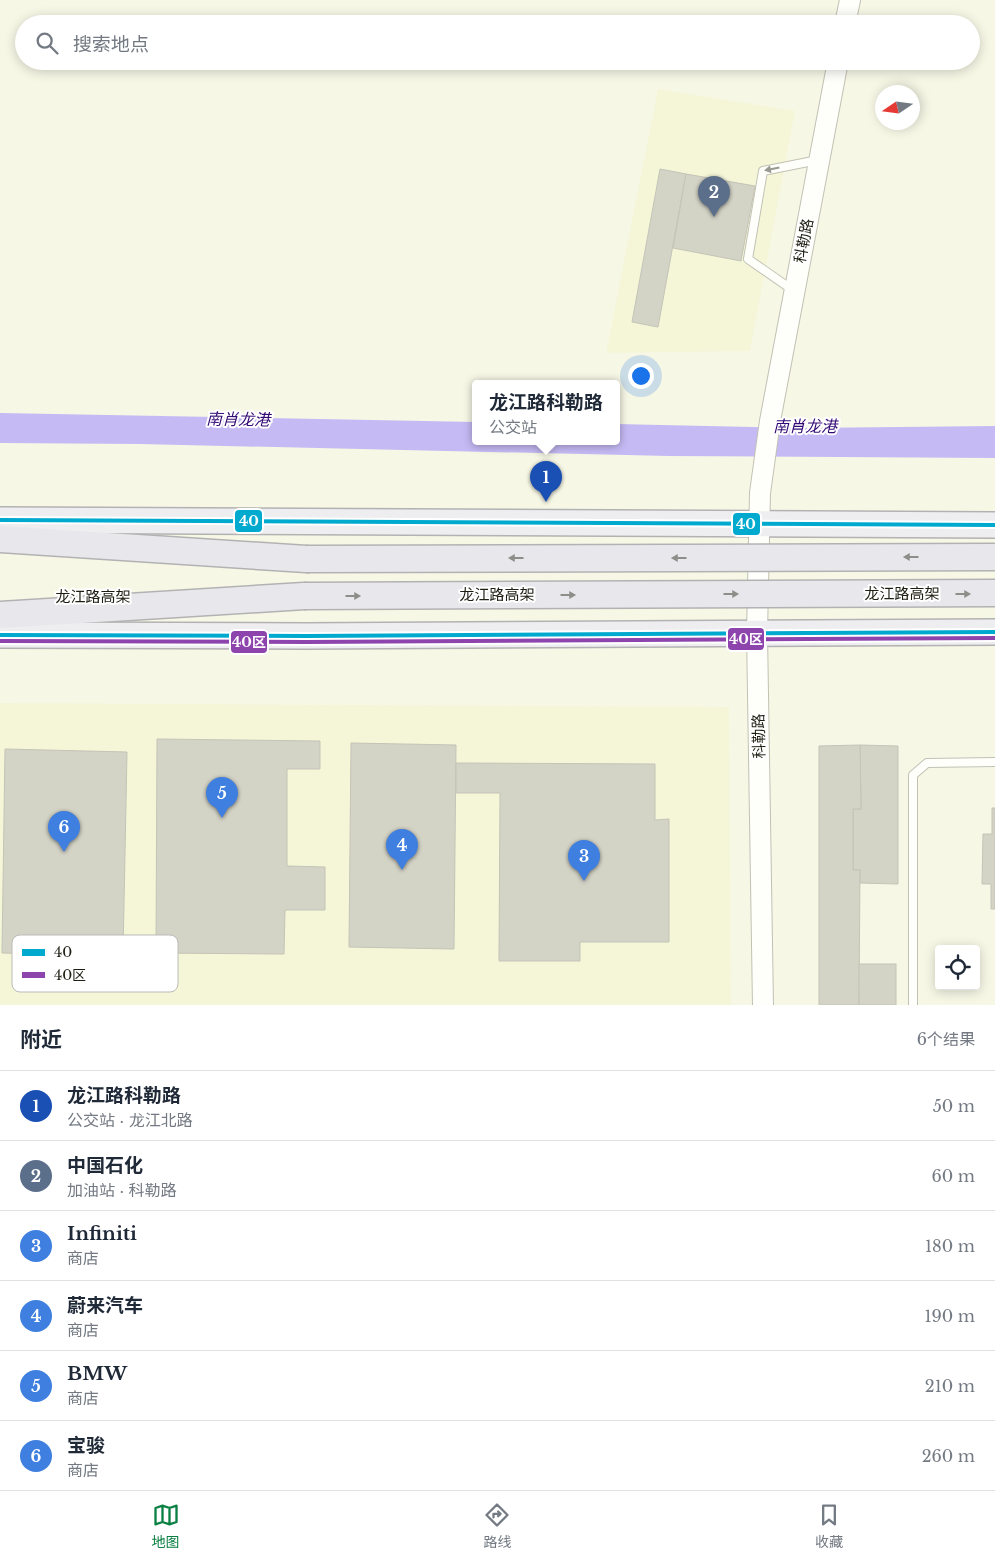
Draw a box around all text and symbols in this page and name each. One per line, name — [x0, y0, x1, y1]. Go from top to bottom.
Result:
search box — [15, 15, 980, 70]
icon: search — [33, 29, 61, 57]
text: 搜索地点 — [73, 33, 149, 56]
north arrow — [875, 85, 920, 130]
one-way arrow — [764, 166, 780, 174]
pin: 2 — [698, 176, 730, 217]
street label: 科勒路 — [790, 217, 817, 265]
your location — [628, 363, 654, 389]
popup — [472, 380, 620, 445]
text: 龙江路科勒路 — [489, 391, 603, 414]
water label: 南肖龙港 — [206, 408, 272, 430]
water label: 南肖龙港 — [773, 416, 839, 436]
text: 公交站 — [489, 417, 537, 437]
pin: 1 — [530, 461, 562, 502]
line badge: 40 — [234, 509, 263, 533]
text: 40 — [239, 512, 259, 530]
line badge: 40 — [732, 512, 761, 536]
text: 40 — [736, 515, 756, 533]
one-way arrow — [903, 553, 919, 561]
one-way arrow — [508, 554, 524, 562]
one-way arrow — [671, 554, 687, 562]
street label: 龙江路高架 — [864, 584, 940, 603]
street label: 龙江路高架 — [459, 585, 535, 604]
street label: 龙江路高架 — [55, 587, 131, 606]
one-way arrow — [723, 590, 739, 598]
one-way arrow — [955, 590, 971, 598]
one-way arrow — [560, 591, 576, 599]
one-way arrow — [345, 592, 361, 600]
line badge: 40区 — [727, 627, 765, 651]
line badge: 40区 — [230, 630, 268, 654]
text: 40区 — [729, 630, 763, 648]
text: 40区 — [232, 633, 266, 651]
street label: 科勒路 — [749, 713, 768, 759]
pin: 5 — [206, 777, 238, 818]
pin: 6 — [48, 811, 80, 852]
pin: 4 — [386, 829, 418, 870]
pin: 3 — [568, 840, 600, 881]
legend — [12, 935, 178, 992]
text: 40 — [54, 943, 72, 961]
map controls — [935, 945, 980, 990]
button: locate — [935, 945, 980, 990]
text: 40区 — [54, 966, 86, 984]
text: 附近 — [20, 1027, 62, 1053]
text: 6个结果 — [917, 1029, 975, 1049]
text: 龙江路科勒路 — [67, 1084, 181, 1107]
text: 1 — [33, 1096, 39, 1116]
text: 50 m — [933, 1096, 975, 1116]
text: 公交站 · 龙江北路 — [67, 1110, 193, 1130]
text: 中国石化 — [67, 1154, 143, 1177]
text: 2 — [31, 1166, 41, 1186]
text: 60 m — [932, 1166, 975, 1186]
text: 加油站 · 科勒路 — [67, 1180, 177, 1200]
text: Infiniti — [67, 1222, 137, 1245]
text: 3 — [31, 1236, 41, 1256]
text: 180 m — [925, 1236, 975, 1256]
text: 商店 — [67, 1248, 99, 1268]
text: 蔚来汽车 — [67, 1294, 143, 1317]
text: 4 — [31, 1306, 41, 1326]
text: 190 m — [924, 1306, 975, 1326]
text: 商店 — [67, 1320, 99, 1340]
text: BMW — [67, 1362, 127, 1385]
text: 5 — [31, 1376, 41, 1396]
text: 210 m — [925, 1376, 975, 1396]
text: 商店 — [67, 1388, 99, 1408]
text: 宝骏 — [67, 1434, 105, 1457]
text: 6 — [31, 1446, 41, 1466]
text: 260 m — [922, 1446, 975, 1466]
text: 商店 — [67, 1460, 99, 1480]
tab: 地图 — [152, 1501, 180, 1551]
tab: 路线 — [483, 1501, 511, 1551]
tab: 收藏 — [815, 1501, 843, 1551]

